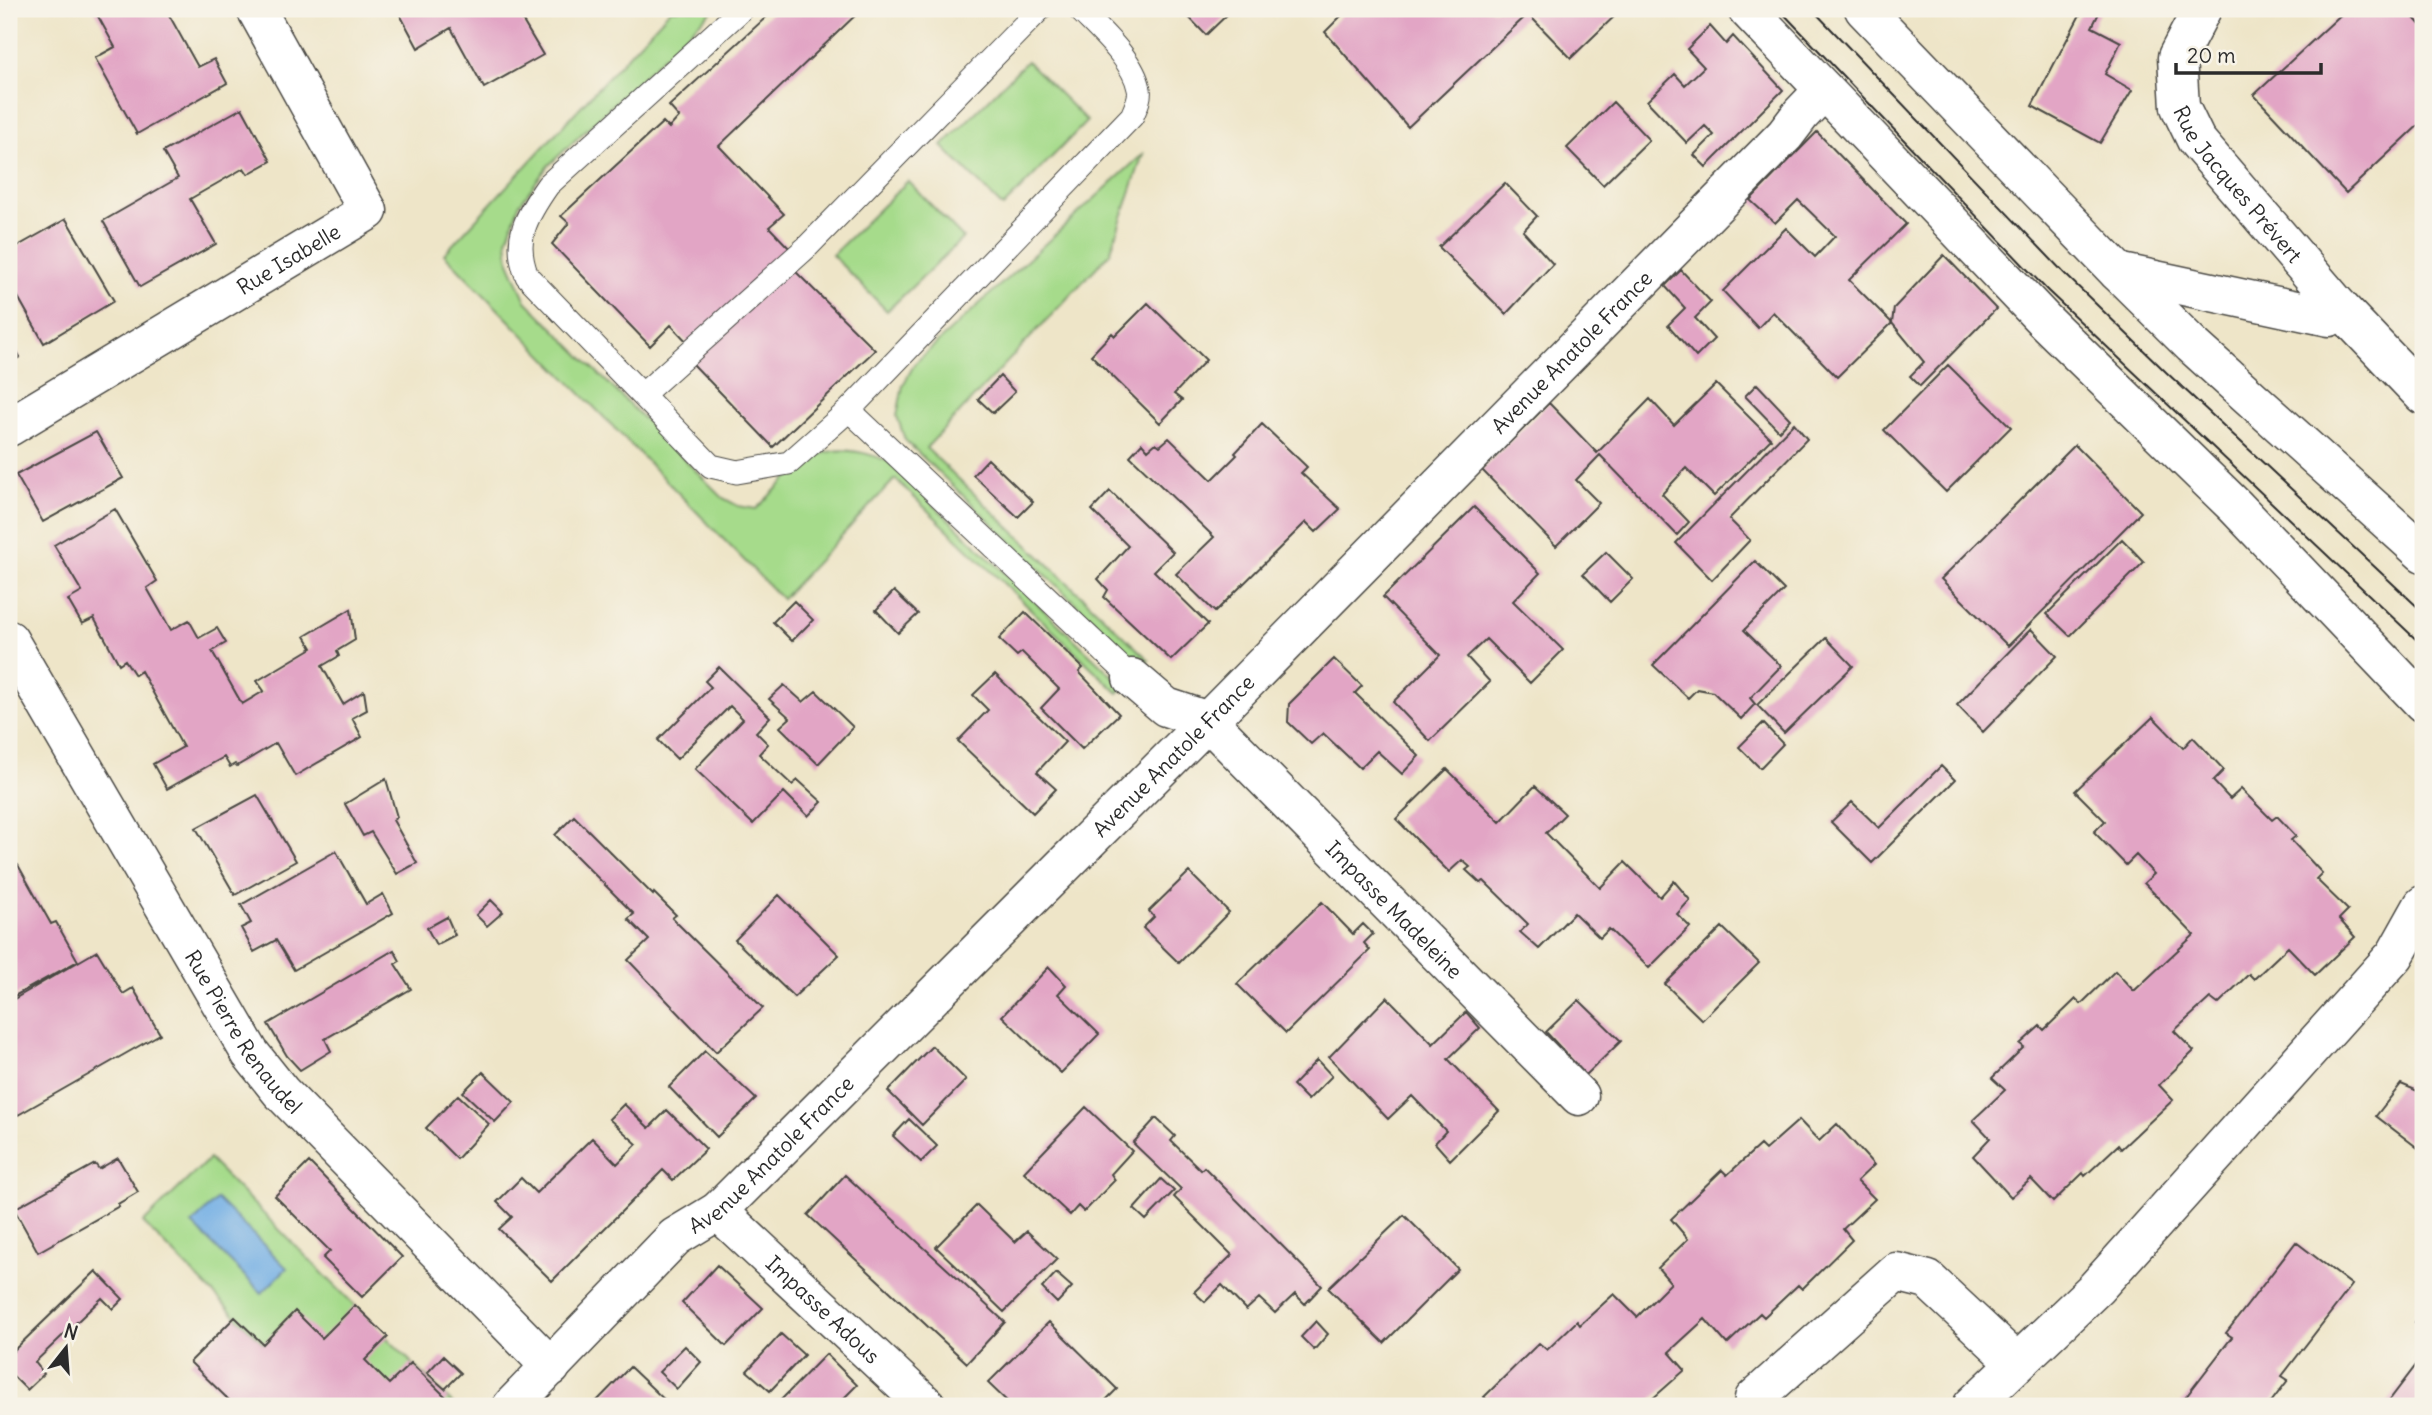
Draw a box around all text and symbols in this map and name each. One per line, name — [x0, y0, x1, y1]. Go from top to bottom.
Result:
scale bar — [2176, 32, 2322, 76]
text: 20 m — [2187, 42, 2236, 69]
street label: Rue Jacques Prévert — [2168, 101, 2308, 268]
street label: Rue Isabelle — [232, 217, 345, 300]
street label: Avenue Anatole France — [1485, 265, 1658, 439]
street label: Avenue Anatole France — [1087, 669, 1260, 842]
street label: Impasse Madeleine — [1320, 835, 1469, 984]
street label: Rue Pierre Renaudel — [179, 945, 308, 1119]
street label: Avenue Anatole France — [684, 1070, 859, 1239]
street label: Impasse Adous — [761, 1249, 886, 1369]
north arrow — [32, 1314, 102, 1384]
text: N — [61, 1318, 81, 1345]

